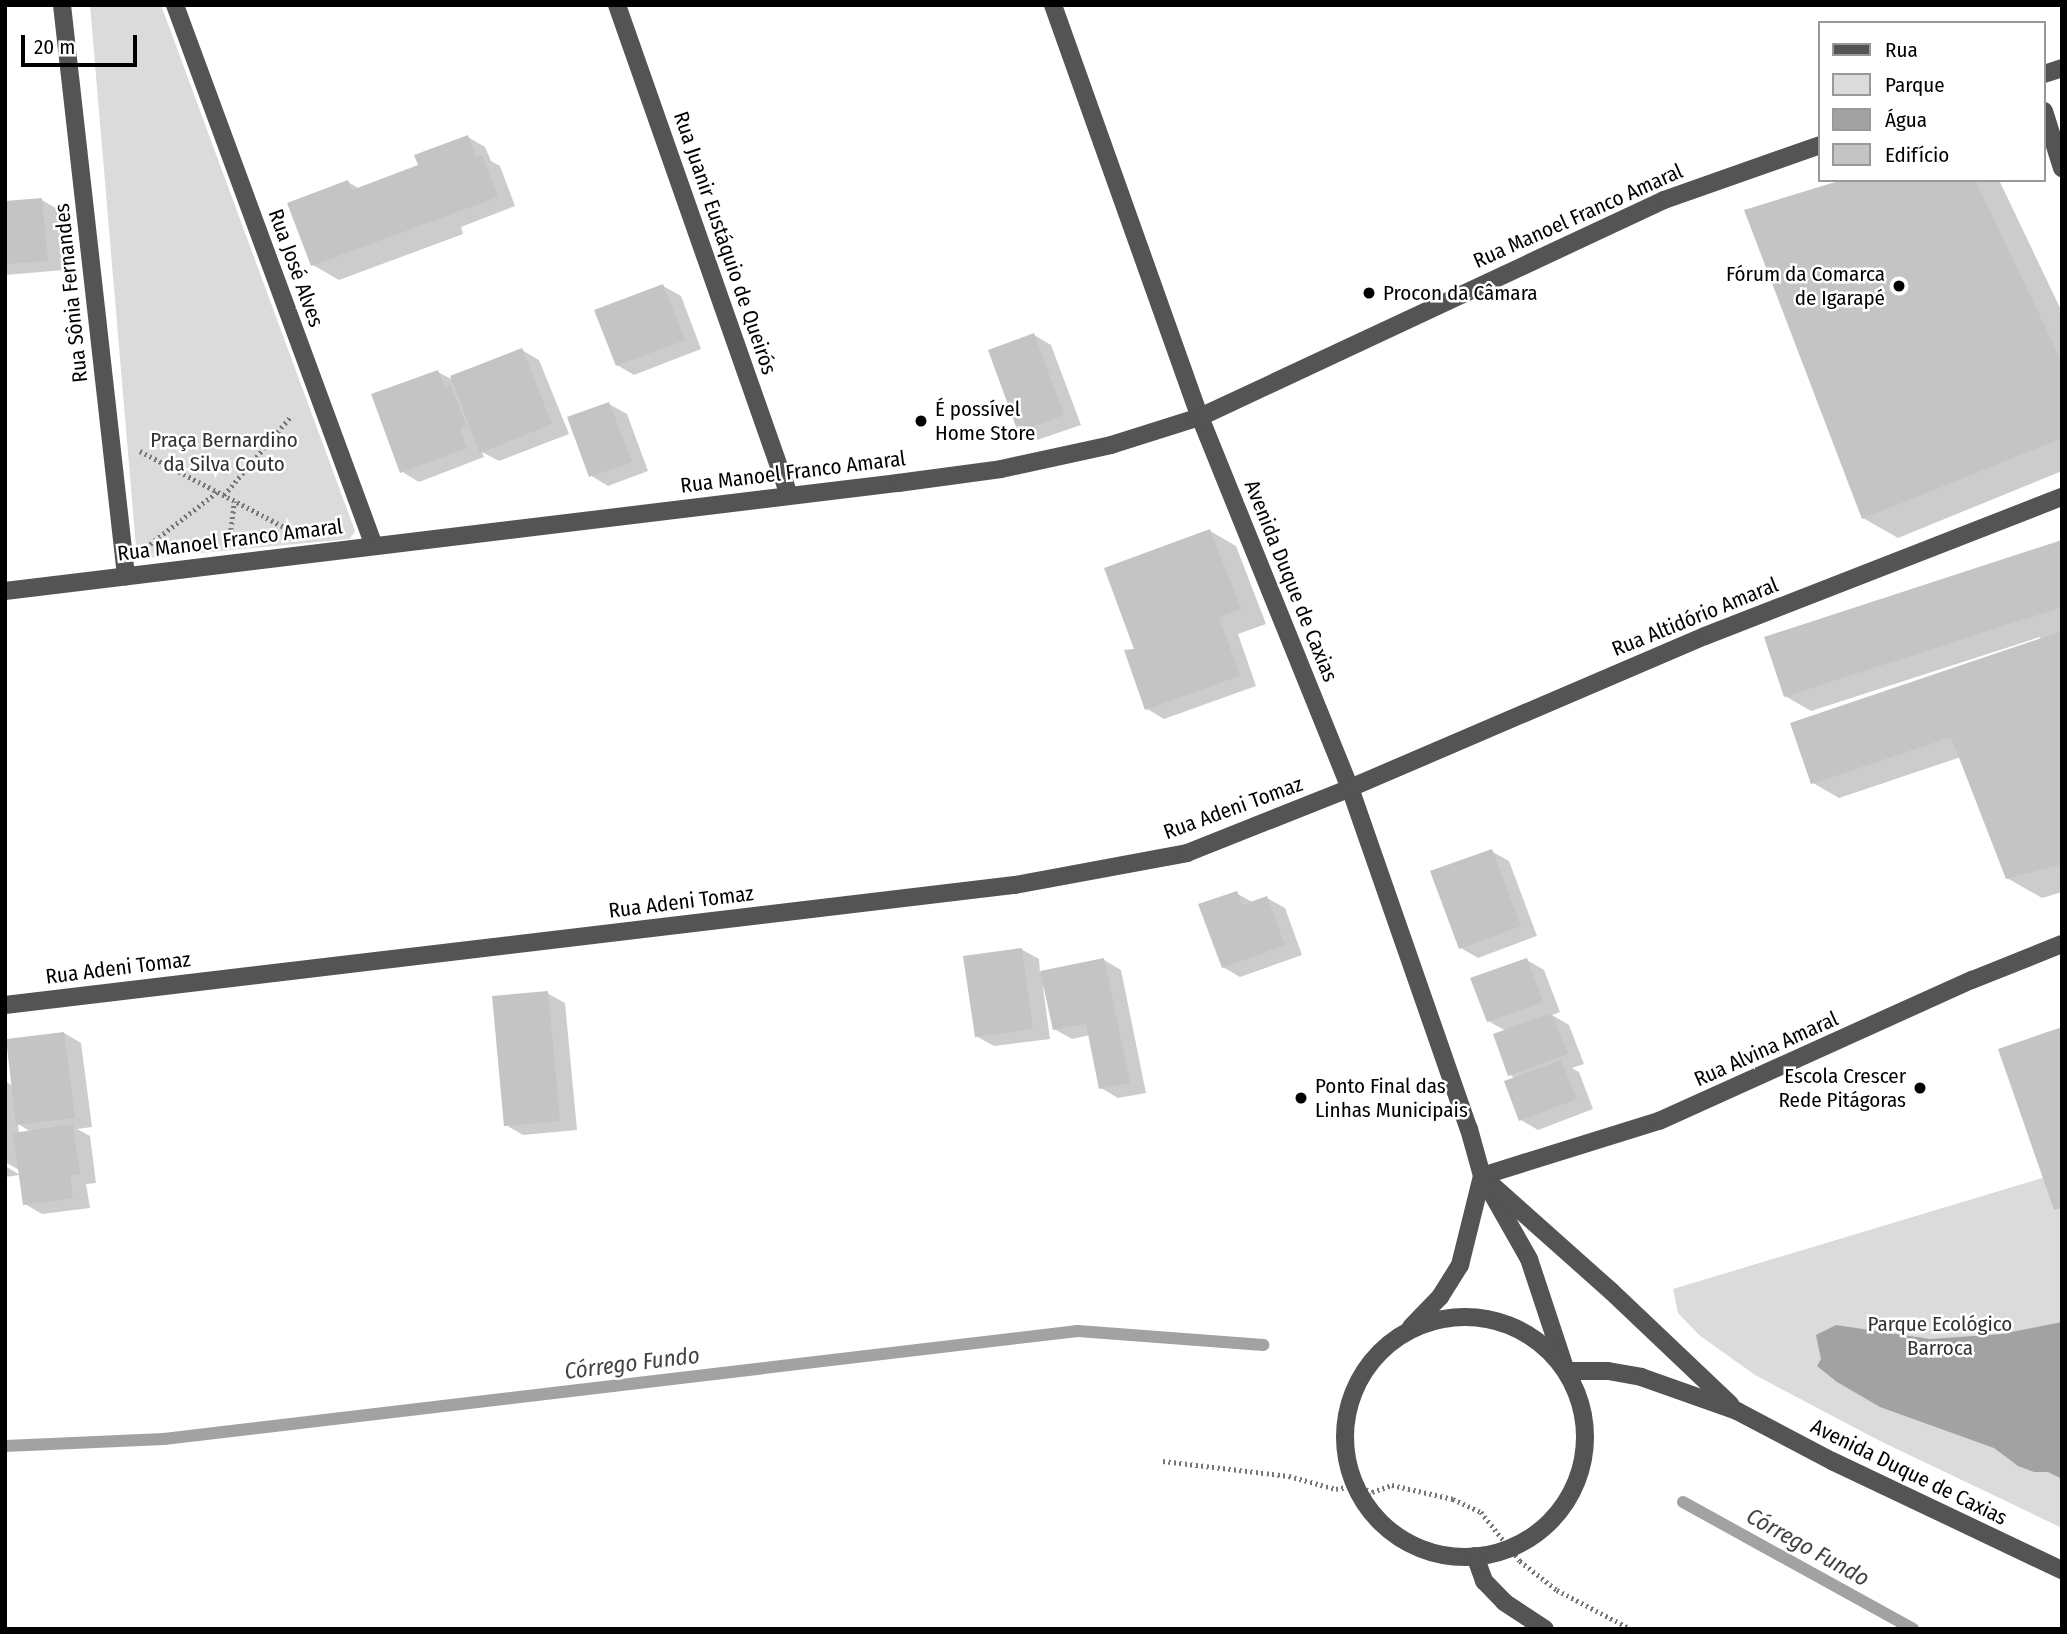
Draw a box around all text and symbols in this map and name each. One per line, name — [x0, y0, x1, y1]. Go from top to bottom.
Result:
scale bar — [24, 21, 140, 65]
legend — [1818, 21, 2046, 182]
text: 20 m — [34, 34, 75, 60]
text: Rua — [1885, 37, 1918, 63]
text: Parque — [1885, 72, 1945, 98]
text: Água — [1885, 107, 1927, 133]
street label: Rua Juanir Eustáquio de Queirós — [668, 108, 782, 378]
text: Edifício — [1885, 142, 1949, 168]
street label: Rua Manoel Franco Amaral — [1469, 158, 1687, 274]
street label: Rua Sônia Fernandes — [49, 202, 93, 384]
street label: Rua José Alves — [263, 206, 329, 330]
place label: Fórum da Comarca de Igarapé — [1726, 261, 1885, 311]
marker: Fórum da Comarca de Igarapé — [1891, 278, 1907, 294]
place label: Procon da Câmara — [1383, 280, 1538, 306]
marker: Procon da Câmara — [1361, 285, 1377, 301]
place label: É possível Home Store — [935, 396, 1035, 446]
marker: É possível Home Store — [913, 413, 929, 429]
park label: Praça Bernardino da Silva Couto — [150, 427, 298, 477]
street label: Rua Manoel Franco Amaral — [679, 446, 907, 498]
street label: Avenida Duque de Caxias — [1239, 477, 1343, 685]
street label: Rua Manoel Franco Amaral — [116, 514, 344, 566]
street label: Rua Altidório Amaral — [1608, 572, 1782, 662]
street label: Rua Adeni Tomaz — [1160, 771, 1306, 845]
street label: Rua Adeni Tomaz — [607, 881, 755, 923]
street label: Rua Adeni Tomaz — [44, 947, 192, 989]
street label: Rua Alvina Amaral — [1690, 1006, 1842, 1092]
place label: Escola Crescer Rede Pitágoras — [1778, 1063, 1906, 1113]
place label: Ponto Final das Linhas Municipais — [1315, 1073, 1468, 1123]
marker: Escola Crescer Rede Pitágoras — [1912, 1080, 1928, 1096]
marker: Ponto Final das Linhas Municipais — [1293, 1090, 1309, 1106]
park label: Parque Ecológico Barroca — [1868, 1311, 2012, 1361]
water label: Córrego Fundo — [563, 1341, 701, 1385]
street label: Avenida Duque de Caxias — [1807, 1414, 2011, 1530]
water label: Córrego Fundo — [1742, 1502, 1874, 1592]

